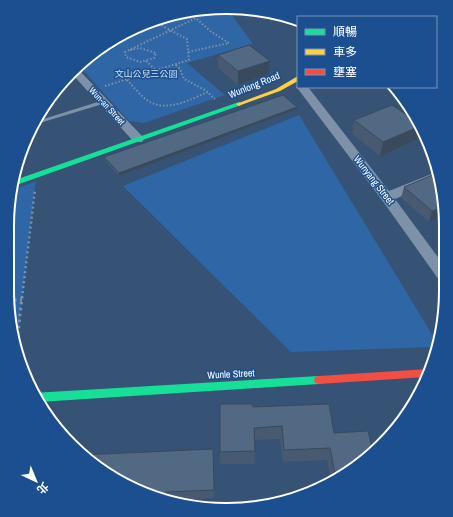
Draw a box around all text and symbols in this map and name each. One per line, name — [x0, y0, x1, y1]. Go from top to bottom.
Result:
legend — [297, 16, 437, 88]
text: 順暢 — [333, 24, 357, 40]
text: 車多 — [333, 44, 357, 60]
text: 壅塞 — [333, 64, 357, 80]
park label: 文山公兒三公園 — [114, 68, 178, 80]
street label: Wunlong Road — [226, 69, 282, 101]
street label: Wun-an Street — [86, 85, 128, 127]
street label: Wunyang Street — [351, 153, 398, 208]
street label: Wunle Street — [207, 366, 256, 382]
north arrow — [16, 461, 56, 501]
text: 北 — [34, 479, 52, 497]

